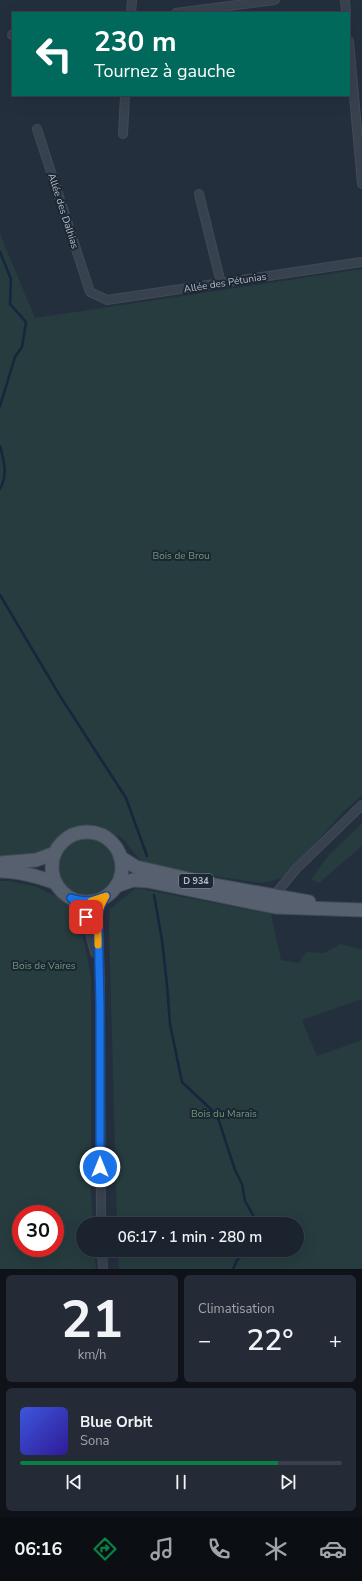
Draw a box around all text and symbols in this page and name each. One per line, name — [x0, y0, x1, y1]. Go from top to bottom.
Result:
text: 230 m — [94, 23, 177, 61]
icon: left — [28, 28, 80, 80]
text: Tournez à gauche — [94, 59, 235, 83]
street label: Allée des Dalhias — [44, 171, 82, 251]
street label: Allée des Pétunias — [183, 270, 268, 296]
park label: Bois de Brou — [152, 549, 210, 563]
road number: D 934 — [179, 874, 213, 888]
pin — [69, 900, 103, 934]
icon: arrive — [75, 906, 97, 928]
park label: Bois de Vaires — [12, 959, 76, 973]
park label: Bois du Marais — [191, 1107, 257, 1121]
position arrow — [79, 1146, 121, 1188]
speed limit sign: 30 — [12, 1205, 64, 1257]
text: 06:17 · 1 min · 280 m — [118, 1227, 262, 1247]
text: 21 — [61, 1284, 123, 1355]
text: Climatisation — [198, 1300, 275, 1318]
text: 22° — [246, 1320, 294, 1361]
text: − — [198, 1326, 211, 1356]
text: + — [329, 1326, 342, 1356]
text: km/h — [78, 1346, 106, 1364]
text: Blue Orbit — [80, 1412, 152, 1432]
text: Sona — [80, 1432, 110, 1450]
icon: previous — [63, 1471, 85, 1493]
icon: pause — [170, 1471, 192, 1493]
icon: next — [277, 1471, 299, 1493]
icon: directions — [91, 1535, 119, 1563]
icon: music — [148, 1535, 176, 1563]
icon: phone — [205, 1535, 233, 1563]
icon: climate — [262, 1535, 290, 1563]
icon: car — [319, 1535, 347, 1563]
text: 06:16 — [15, 1537, 62, 1561]

